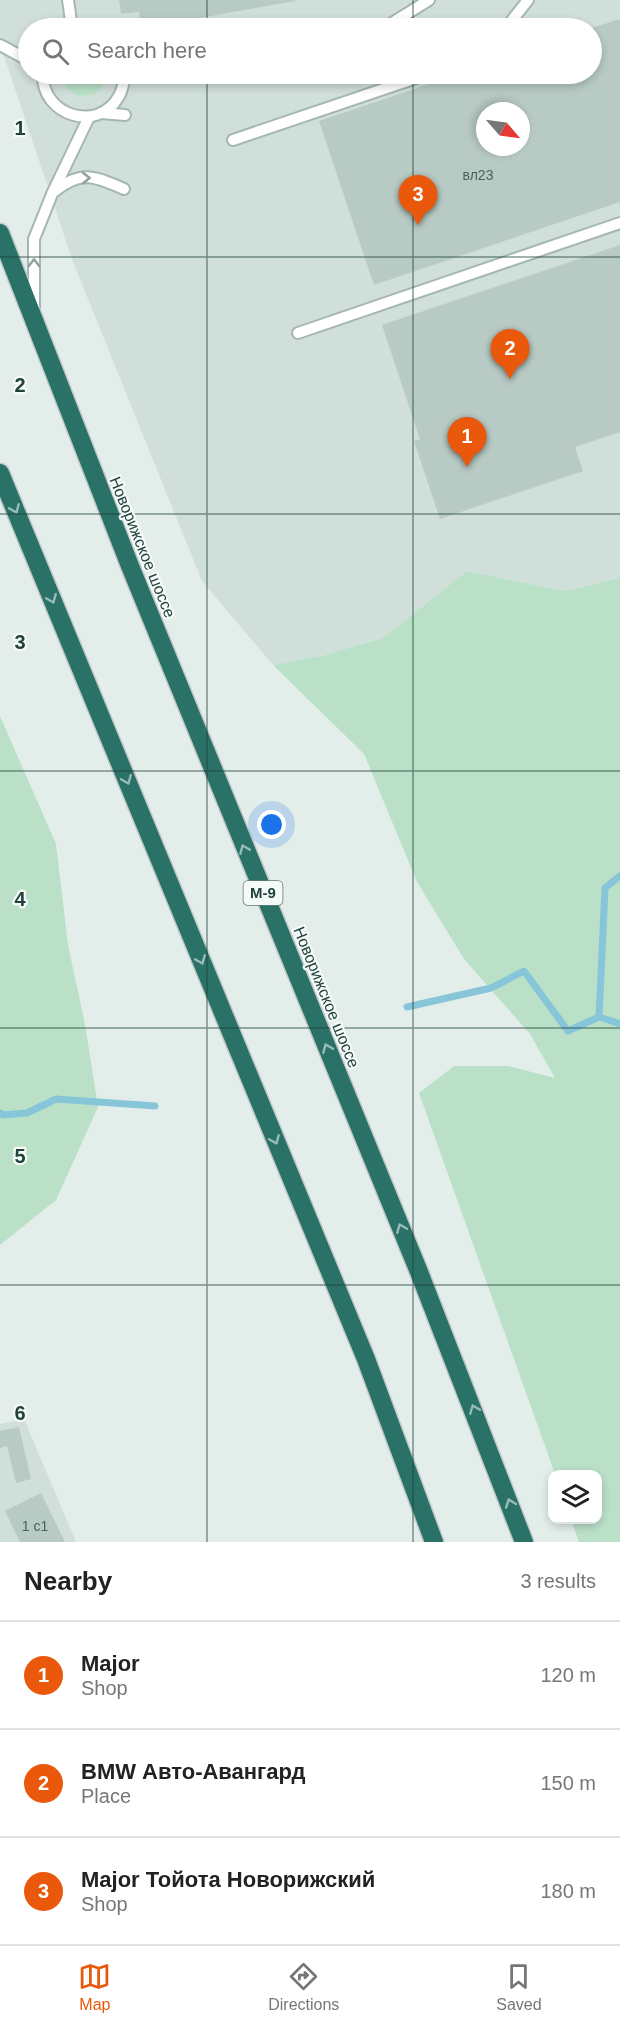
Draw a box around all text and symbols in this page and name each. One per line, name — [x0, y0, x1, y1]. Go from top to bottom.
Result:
search box — [18, 18, 602, 84]
icon: search — [39, 35, 72, 68]
text: Search here — [87, 38, 207, 63]
north arrow — [476, 102, 530, 156]
text: 1 — [14, 117, 26, 139]
house number: вл23 — [463, 167, 494, 183]
one-way arrow — [82, 172, 91, 184]
pin: 3 — [398, 176, 438, 225]
one-way arrow — [28, 259, 40, 268]
pin: 2 — [490, 330, 530, 379]
text: 2 — [14, 374, 26, 396]
pin: 1 — [448, 418, 486, 467]
street label: Новорижское шоссе — [107, 474, 179, 620]
one-way arrow — [8, 503, 20, 514]
one-way arrow — [45, 593, 57, 604]
text: 3 — [14, 631, 26, 653]
one-way arrow — [120, 773, 132, 784]
your location — [257, 810, 286, 839]
one-way arrow — [239, 844, 251, 855]
road number: М-9 — [244, 881, 282, 905]
text: 4 — [14, 888, 26, 910]
street label: Новорижское шоссе — [291, 924, 363, 1070]
one-way arrow — [194, 954, 206, 965]
one-way arrow — [322, 1043, 334, 1054]
one-way arrow — [268, 1134, 280, 1145]
text: 5 — [14, 1145, 26, 1167]
one-way arrow — [396, 1224, 408, 1235]
text: 6 — [14, 1402, 26, 1424]
one-way arrow — [469, 1404, 481, 1415]
map controls — [548, 1470, 602, 1524]
button: layers — [548, 1470, 602, 1524]
one-way arrow — [505, 1498, 518, 1509]
house number: 1 с1 — [22, 1518, 48, 1534]
text: Nearby — [24, 1566, 112, 1596]
text: 3 results — [520, 1570, 596, 1592]
text: Major — [81, 1651, 140, 1676]
text: 1 — [38, 1664, 49, 1686]
text: 120 m — [540, 1664, 596, 1686]
text: Shop — [81, 1677, 128, 1699]
text: BMW Авто-Авангард — [81, 1759, 305, 1784]
text: 2 — [38, 1772, 49, 1794]
text: 150 m — [540, 1772, 596, 1794]
text: Place — [81, 1785, 131, 1807]
text: Major Тойота Новорижский — [81, 1867, 375, 1892]
text: 3 — [38, 1880, 49, 1902]
text: 180 m — [540, 1880, 596, 1902]
text: Shop — [81, 1893, 128, 1915]
tab: Map — [78, 1960, 111, 2014]
tab: Directions — [268, 1960, 339, 2014]
tab: Saved — [496, 1960, 542, 2014]

